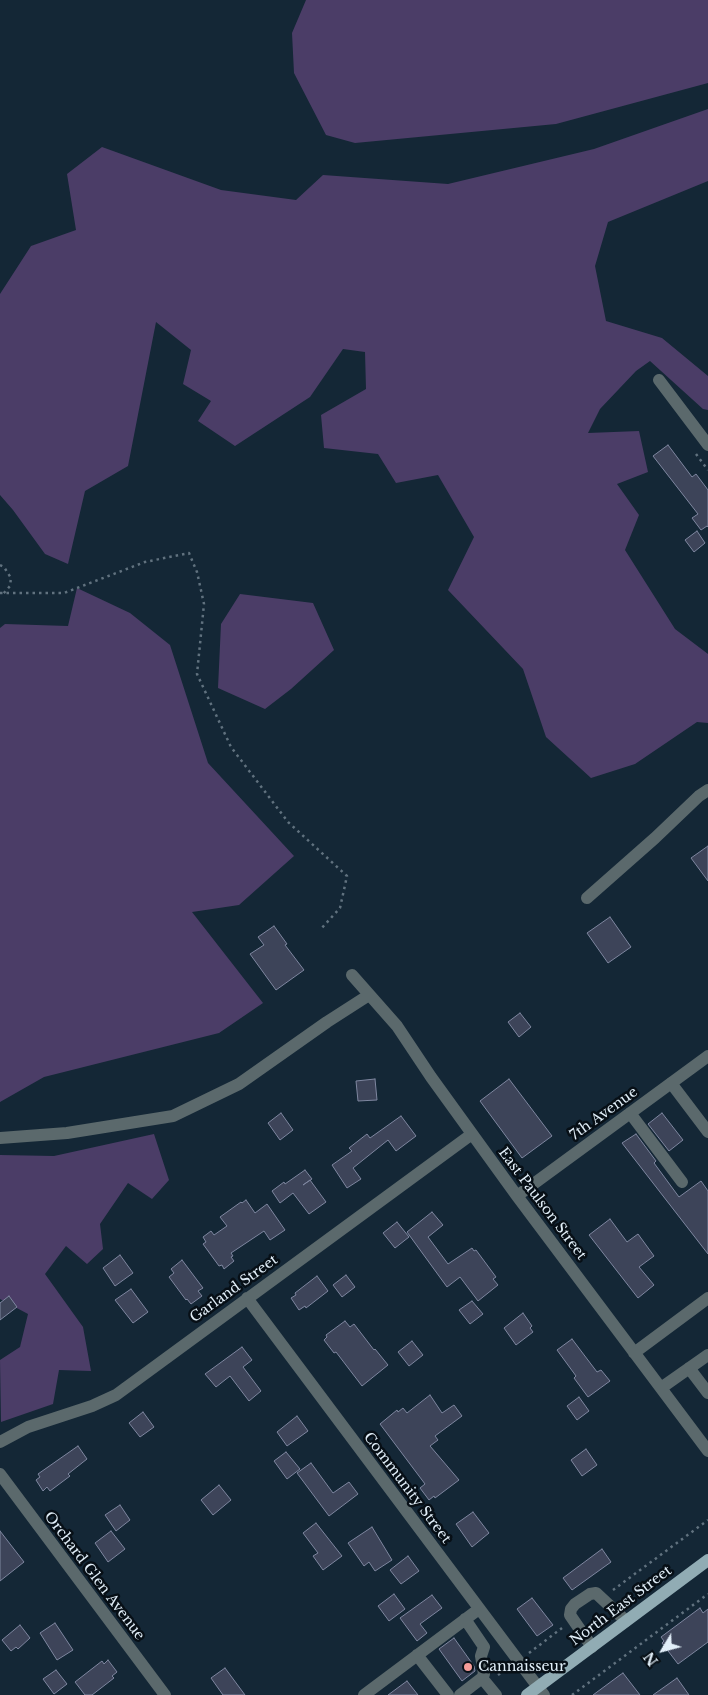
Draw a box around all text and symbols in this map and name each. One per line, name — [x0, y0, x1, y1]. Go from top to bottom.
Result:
street label: 7th Avenue — [567, 1084, 641, 1144]
street label: East Paulson Street — [494, 1145, 590, 1263]
street label: Garland Street — [187, 1252, 281, 1326]
street label: Community Street — [360, 1429, 454, 1547]
street label: Orchard Glen Avenue — [40, 1508, 148, 1644]
street label: North East Street — [567, 1562, 675, 1650]
north arrow — [638, 1625, 688, 1675]
text: N — [640, 1648, 662, 1670]
place label: Cannaisseur — [478, 1659, 566, 1675]
marker: Cannaisseur — [462, 1661, 474, 1673]

